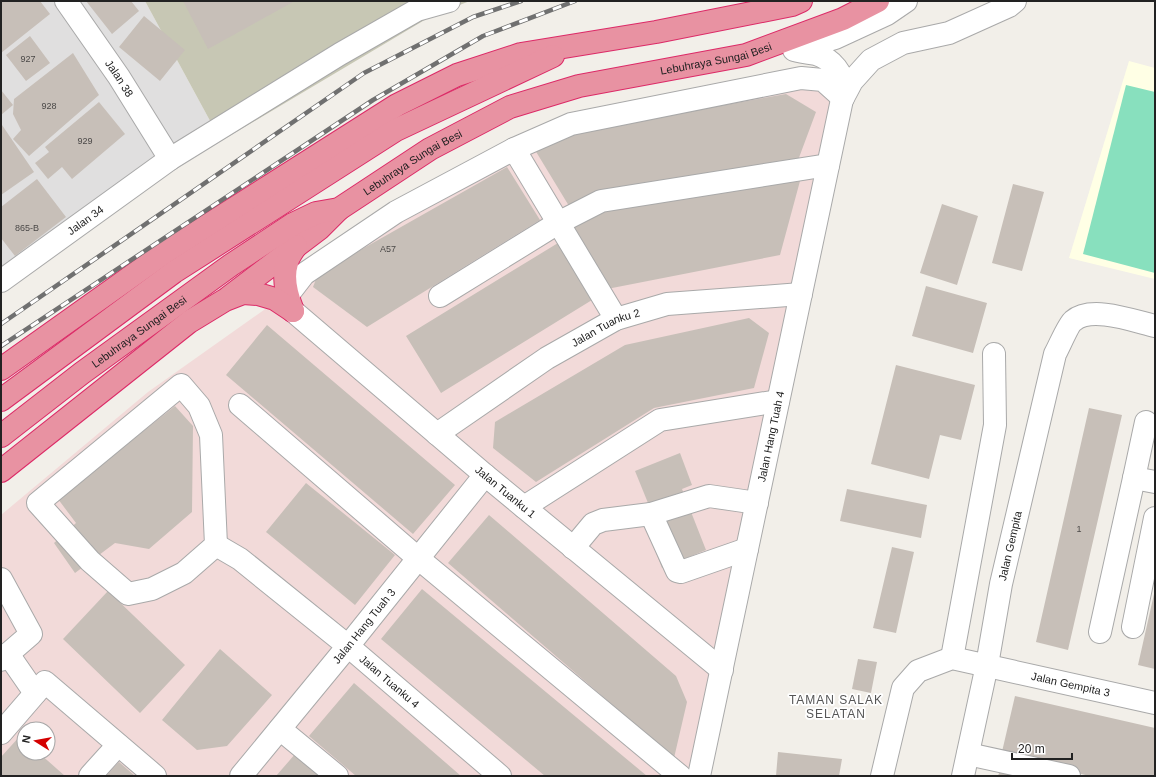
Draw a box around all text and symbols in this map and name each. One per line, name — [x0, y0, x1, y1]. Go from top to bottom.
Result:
street label: Lebuhraya Sungai Besi — [659, 40, 773, 77]
house number: 927 — [20, 54, 36, 64]
street label: Jalan 38 — [103, 58, 136, 99]
house number: 928 — [41, 101, 57, 111]
street label: Lebuhraya Sungai Besi — [361, 127, 464, 197]
house number: 929 — [77, 136, 93, 146]
street label: Jalan 34 — [65, 203, 106, 237]
house number: 865-B — [15, 223, 39, 233]
house number: A57 — [380, 244, 396, 254]
street label: Lebuhraya Sungai Besi — [89, 293, 189, 370]
street label: Jalan Tuanku 2 — [569, 306, 641, 349]
street label: Jalan Hang Tuah 4 — [755, 390, 786, 483]
street label: Jalan Tuanku 1 — [473, 463, 538, 520]
street label: Jalan Gempita — [996, 509, 1024, 582]
house number: 1 — [1076, 524, 1082, 534]
street label: Jalan Hang Tuah 3 — [330, 586, 398, 666]
street label: Jalan Tuanku 4 — [357, 653, 422, 710]
street label: Jalan Gempita 3 — [1030, 670, 1111, 699]
district label: TAMAN SALAK SELATAN — [789, 693, 883, 721]
north arrow — [16, 721, 56, 761]
text: N — [20, 734, 33, 744]
scale bar — [1012, 735, 1072, 761]
text: 20 m — [1018, 742, 1045, 756]

